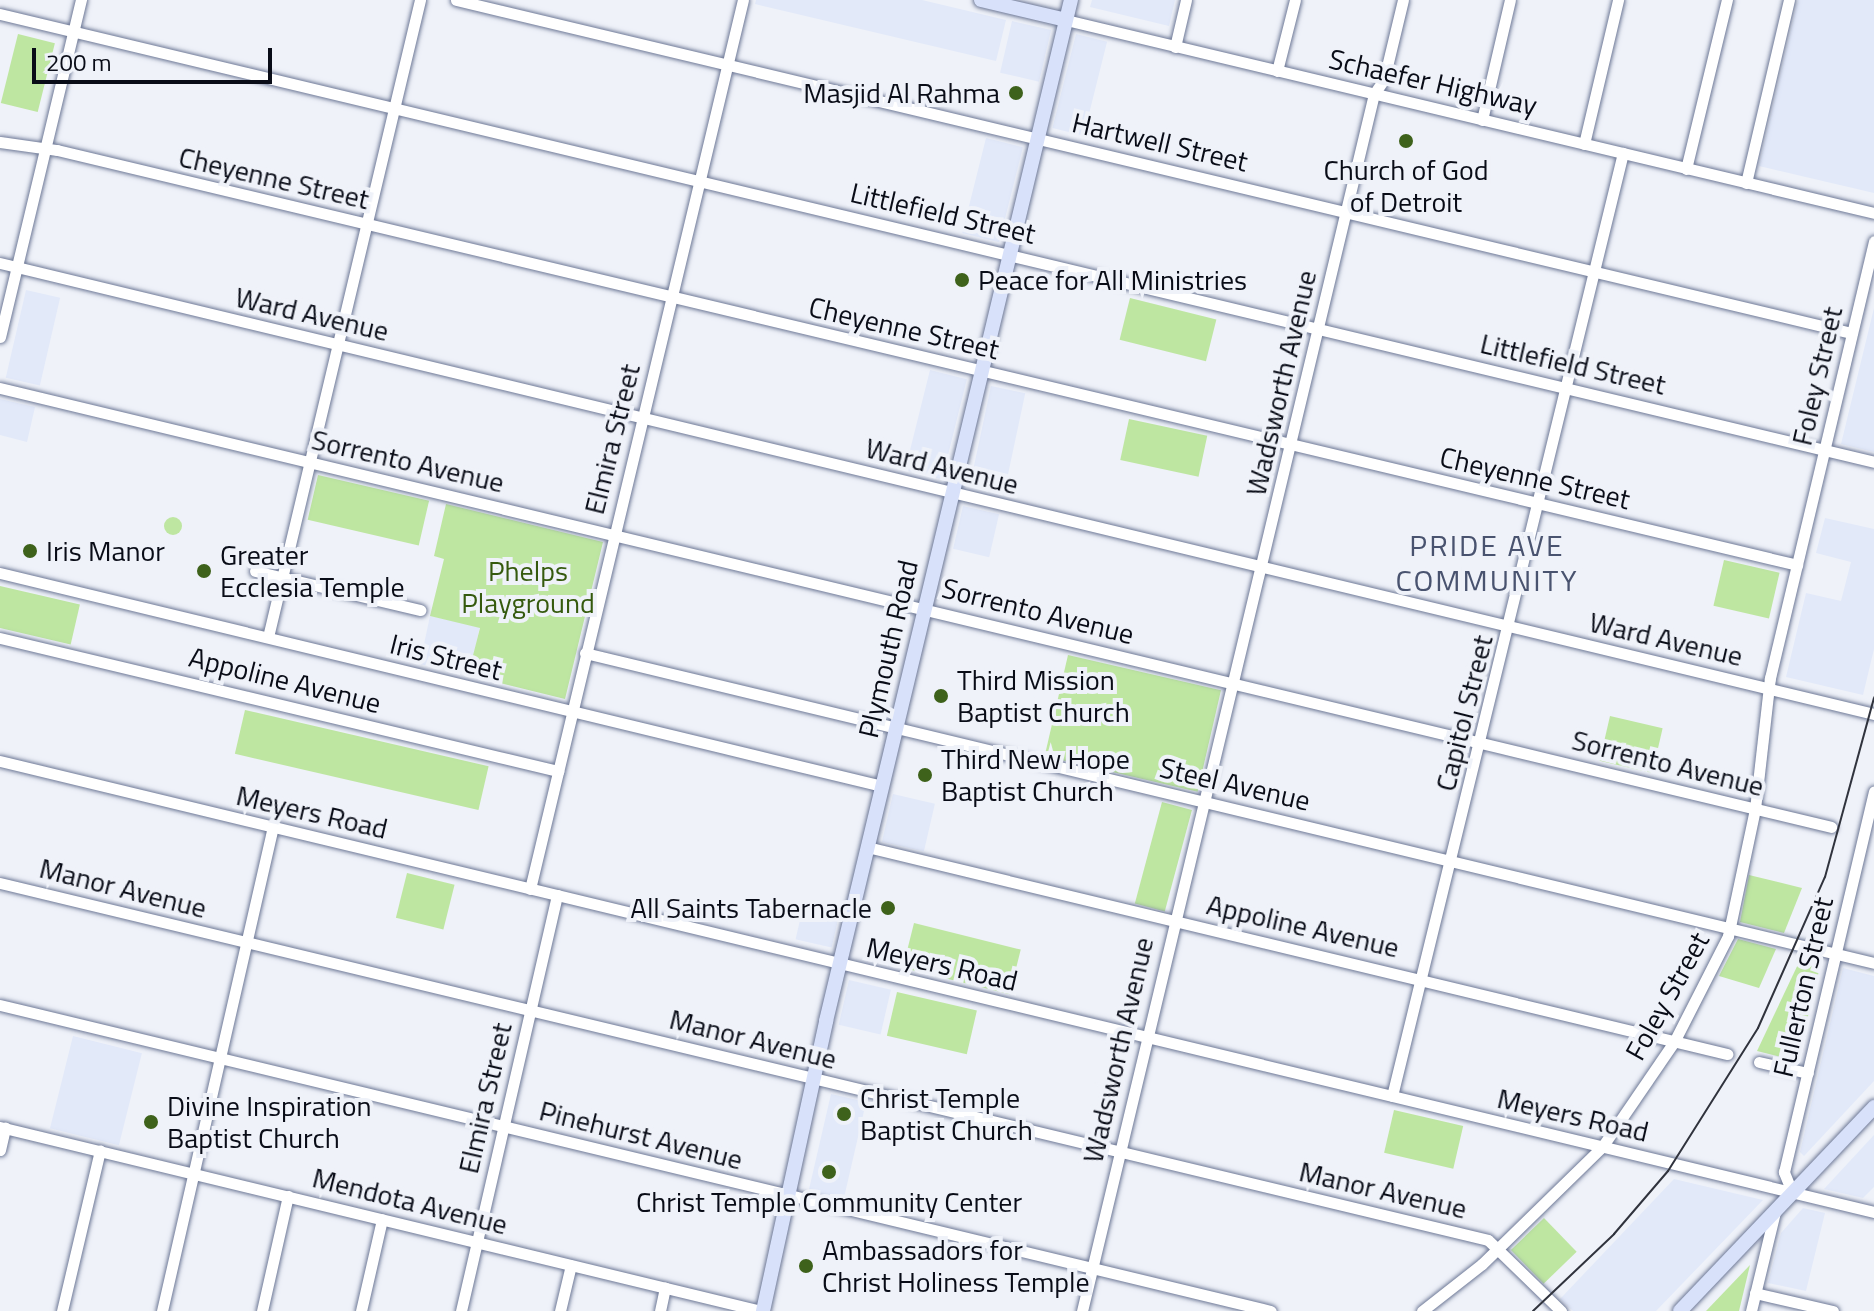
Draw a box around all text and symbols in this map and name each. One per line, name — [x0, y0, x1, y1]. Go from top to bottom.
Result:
scale bar — [36, 32, 276, 82]
street label: Schaefer Highway — [1326, 42, 1540, 122]
text: 200 m — [46, 44, 112, 80]
place label: Masjid Al Rahma — [803, 76, 1000, 110]
marker: Masjid Al Rahma — [1007, 84, 1025, 102]
street label: Hartwell Street — [1069, 105, 1251, 179]
marker: Church of God of Detroit — [1397, 132, 1415, 150]
street label: Cheyenne Street — [176, 140, 372, 216]
place label: Church of God of Detroit — [1323, 153, 1489, 219]
street label: Littlefield Street — [847, 175, 1039, 251]
place label: Peace for All Ministries — [978, 263, 1247, 297]
street label: Wadsworth Avenue — [1239, 267, 1323, 499]
marker: Peace for All Ministries — [953, 271, 971, 289]
street label: Ward Avenue — [232, 280, 392, 348]
street label: Cheyenne Street — [806, 290, 1002, 366]
street label: Foley Street — [1785, 303, 1849, 449]
street label: Littlefield Street — [1477, 326, 1669, 402]
street label: Elmira Street — [577, 360, 647, 518]
street label: Sorrento Avenue — [308, 423, 508, 499]
street label: Ward Avenue — [862, 431, 1022, 501]
street label: Cheyenne Street — [1437, 440, 1633, 516]
district label: PRIDE AVE COMMUNITY — [1395, 527, 1579, 598]
place label: Iris Manor — [46, 534, 165, 568]
place label: Greater Ecclesia Temple — [220, 538, 405, 604]
marker: Iris Manor — [21, 542, 39, 560]
park label: Phelps Playground — [461, 554, 595, 620]
street label: Plymouth Road — [851, 557, 925, 741]
marker: Greater Ecclesia Temple — [195, 562, 213, 580]
street label: Sorrento Avenue — [939, 571, 1137, 651]
street label: Ward Avenue — [1586, 605, 1746, 673]
street label: Iris Street — [387, 627, 505, 687]
street label: Capitol Street — [1428, 632, 1500, 794]
street label: Appoline Avenue — [186, 640, 384, 720]
place label: Third Mission Baptist Church — [957, 663, 1130, 729]
marker: Third Mission Baptist Church — [932, 687, 950, 705]
street label: Sorrento Avenue — [1569, 723, 1767, 803]
place label: Third New Hope Baptist Church — [941, 742, 1130, 808]
street label: Steel Avenue — [1157, 750, 1313, 818]
marker: Third New Hope Baptist Church — [916, 766, 934, 784]
street label: Meyers Road — [233, 778, 391, 846]
street label: Manor Avenue — [36, 851, 210, 925]
street label: Appoline Avenue — [1203, 888, 1403, 964]
place label: All Saints Tabernacle — [630, 891, 872, 925]
street label: Fullerton Street — [1766, 894, 1840, 1080]
marker: All Saints Tabernacle — [879, 899, 897, 917]
street label: Foley Street — [1618, 926, 1716, 1066]
street label: Meyers Road — [863, 930, 1021, 998]
street label: Wadsworth Avenue — [1076, 934, 1160, 1166]
street label: Manor Avenue — [666, 1002, 840, 1076]
street label: Elmira Street — [451, 1019, 519, 1177]
place label: Christ Temple Baptist Church — [860, 1081, 1033, 1147]
street label: Meyers Road — [1494, 1081, 1652, 1149]
place label: Divine Inspiration Baptist Church — [167, 1089, 371, 1155]
street label: Pinehurst Avenue — [536, 1094, 746, 1176]
marker: Christ Temple Baptist Church — [835, 1105, 853, 1123]
marker: Divine Inspiration Baptist Church — [142, 1113, 160, 1131]
street label: Manor Avenue — [1296, 1154, 1470, 1226]
street label: Mendota Avenue — [309, 1161, 511, 1241]
marker: Christ Temple Community Center — [820, 1163, 838, 1181]
place label: Christ Temple Community Center — [636, 1185, 1022, 1219]
place label: Ambassadors for Christ Holiness Temple — [822, 1233, 1090, 1299]
marker: Ambassadors for Christ Holiness Temple — [797, 1257, 815, 1275]

